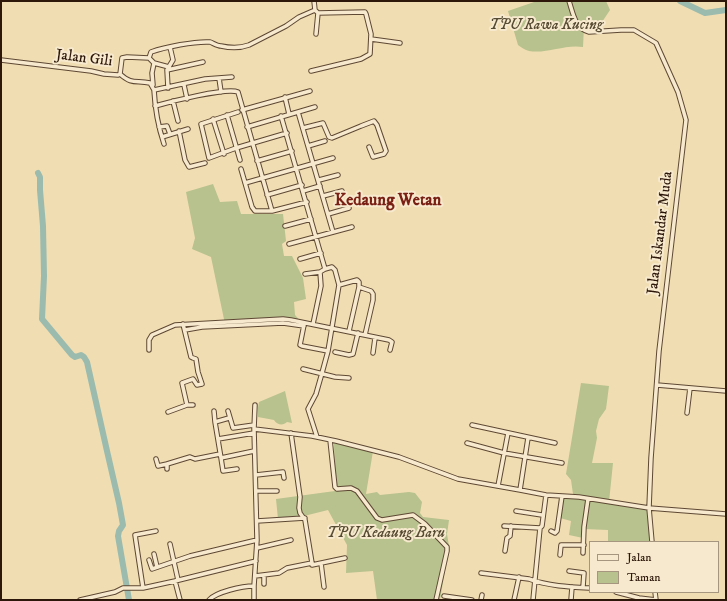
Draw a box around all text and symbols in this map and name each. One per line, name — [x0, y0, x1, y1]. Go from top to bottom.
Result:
park label: TPU Rawa Kucing — [489, 17, 603, 35]
street label: Jalan Gili — [55, 47, 113, 71]
street label: Jalan Iskandar Muda — [645, 170, 677, 296]
district label: Kedaung Wetan — [335, 191, 441, 211]
park label: TPU Kedaung Baru — [327, 525, 445, 543]
legend — [589, 541, 719, 593]
text: Jalan — [627, 550, 652, 565]
text: Taman — [627, 570, 661, 585]

